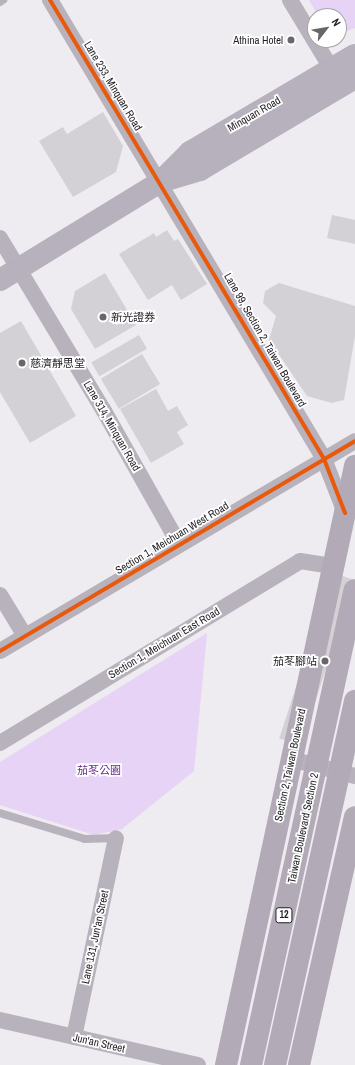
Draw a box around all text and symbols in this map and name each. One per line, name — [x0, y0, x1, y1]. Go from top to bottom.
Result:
north arrow — [307, 8, 347, 48]
text: N — [329, 16, 344, 29]
place label: Athina Hotel — [233, 33, 283, 47]
marker: Athina Hotel — [286, 35, 296, 45]
street label: Lane 233, Minquan Road — [81, 39, 145, 133]
street label: Minquan Road — [225, 93, 283, 135]
street label: Lane 99, Section 2, Taiwan Boulevard — [221, 271, 309, 409]
place label: 新光證券 — [111, 310, 155, 324]
marker: 新光證券 — [98, 312, 108, 322]
place label: 慈濟靜思堂 — [30, 356, 85, 370]
marker: 慈濟靜思堂 — [17, 358, 27, 368]
street label: Lane 314, Minquan Road — [81, 379, 143, 473]
street label: Section 1, Meichuan West Road — [113, 499, 231, 577]
street label: Section 1, Meichuan East Road — [106, 605, 222, 681]
place label: 茄苳腳站 — [273, 654, 317, 668]
marker: 茄苳腳站 — [320, 656, 330, 666]
street label: Section 2, Taiwan Boulevard — [272, 707, 308, 823]
park label: 茄苳公園 — [77, 763, 121, 777]
street label: Taiwan Boulevard Section 2 — [285, 772, 321, 884]
street label: Lane 131, Jun'an Street — [79, 889, 111, 985]
road number: 12 — [275, 907, 293, 923]
street label: Jun'an Street — [72, 1031, 126, 1055]

